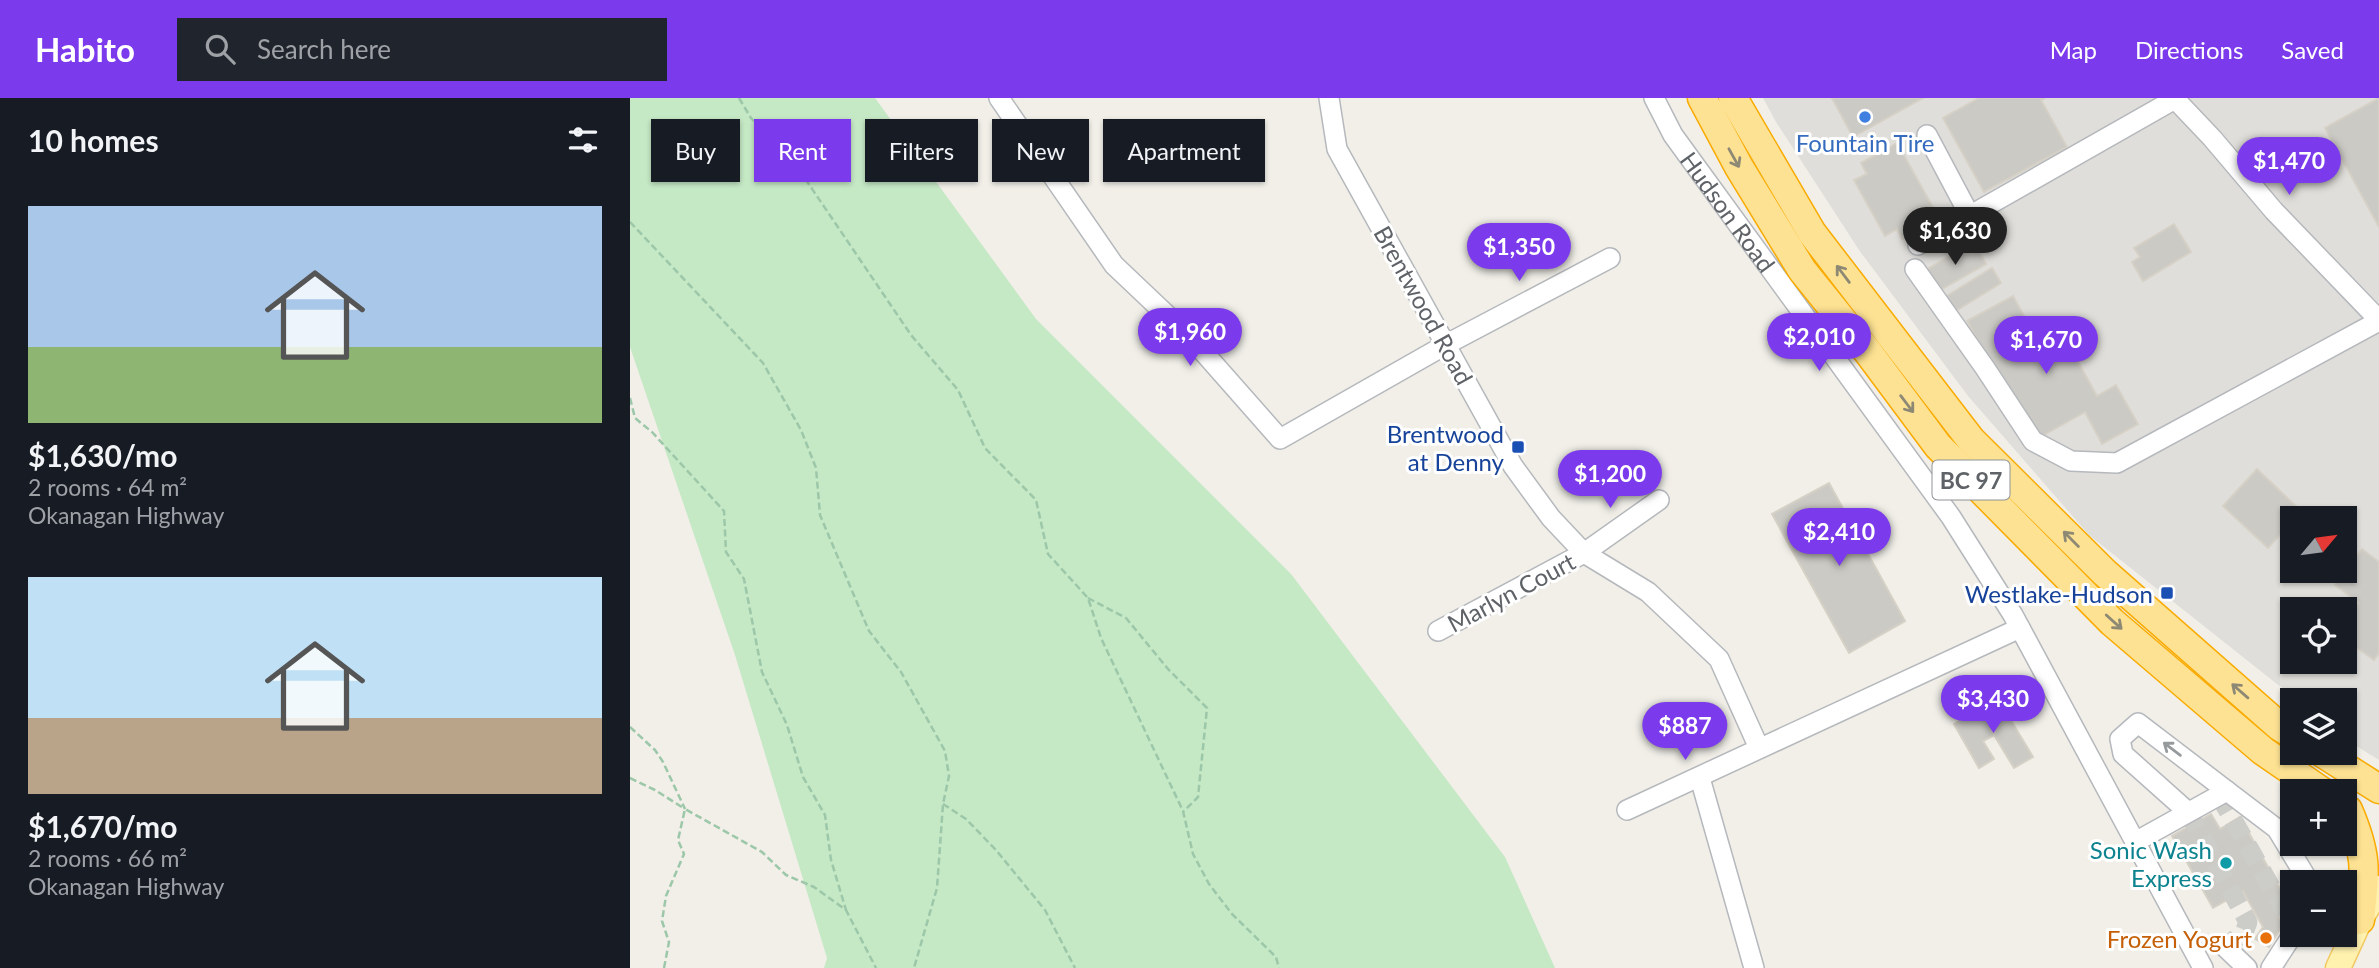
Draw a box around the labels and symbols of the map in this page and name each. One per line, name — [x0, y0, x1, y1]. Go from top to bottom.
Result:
marker: Fountain Tire — [1857, 109, 1873, 125]
place label: Fountain Tire — [1796, 128, 1934, 157]
pin: $1,470 — [2232, 138, 2346, 197]
street label: Hudson Road — [1675, 145, 1782, 277]
one-way arrow — [1728, 147, 1742, 168]
pin: $1,630 — [1898, 208, 2012, 267]
street label: Brentwood Road — [1368, 221, 1480, 389]
pin: $1,350 — [1462, 223, 1576, 283]
one-way arrow — [1836, 265, 1851, 284]
pin: $1,960 — [1133, 308, 1247, 368]
pin: $2,010 — [1762, 314, 1876, 373]
pin: $1,670 — [1989, 316, 2103, 376]
one-way arrow — [1900, 394, 1914, 413]
place label: Brentwood at Denny — [1387, 419, 1505, 476]
marker: Brentwood at Denny — [1510, 439, 1526, 455]
pin: $1,200 — [1553, 450, 1667, 510]
road number: BC 97 — [1932, 460, 2010, 500]
north arrow — [2280, 506, 2357, 583]
pin: $2,410 — [1782, 508, 1896, 568]
one-way arrow — [2063, 530, 2080, 547]
street label: Marlyn Court — [1442, 546, 1580, 638]
place label: Westlake-Hudson — [1965, 579, 2153, 608]
marker: Westlake-Hudson — [2159, 585, 2175, 601]
one-way arrow — [2105, 614, 2123, 630]
pin: $3,430 — [1936, 676, 2050, 735]
one-way arrow — [2231, 683, 2249, 699]
pin: $887 — [1644, 702, 1726, 762]
one-way arrow — [2164, 742, 2182, 757]
place label: Sonic Wash Express — [2090, 835, 2212, 892]
marker: Sonic Wash Express — [2218, 855, 2234, 871]
place label: Frozen Yogurt — [2107, 924, 2252, 953]
marker: Frozen Yogurt — [2258, 930, 2274, 946]

